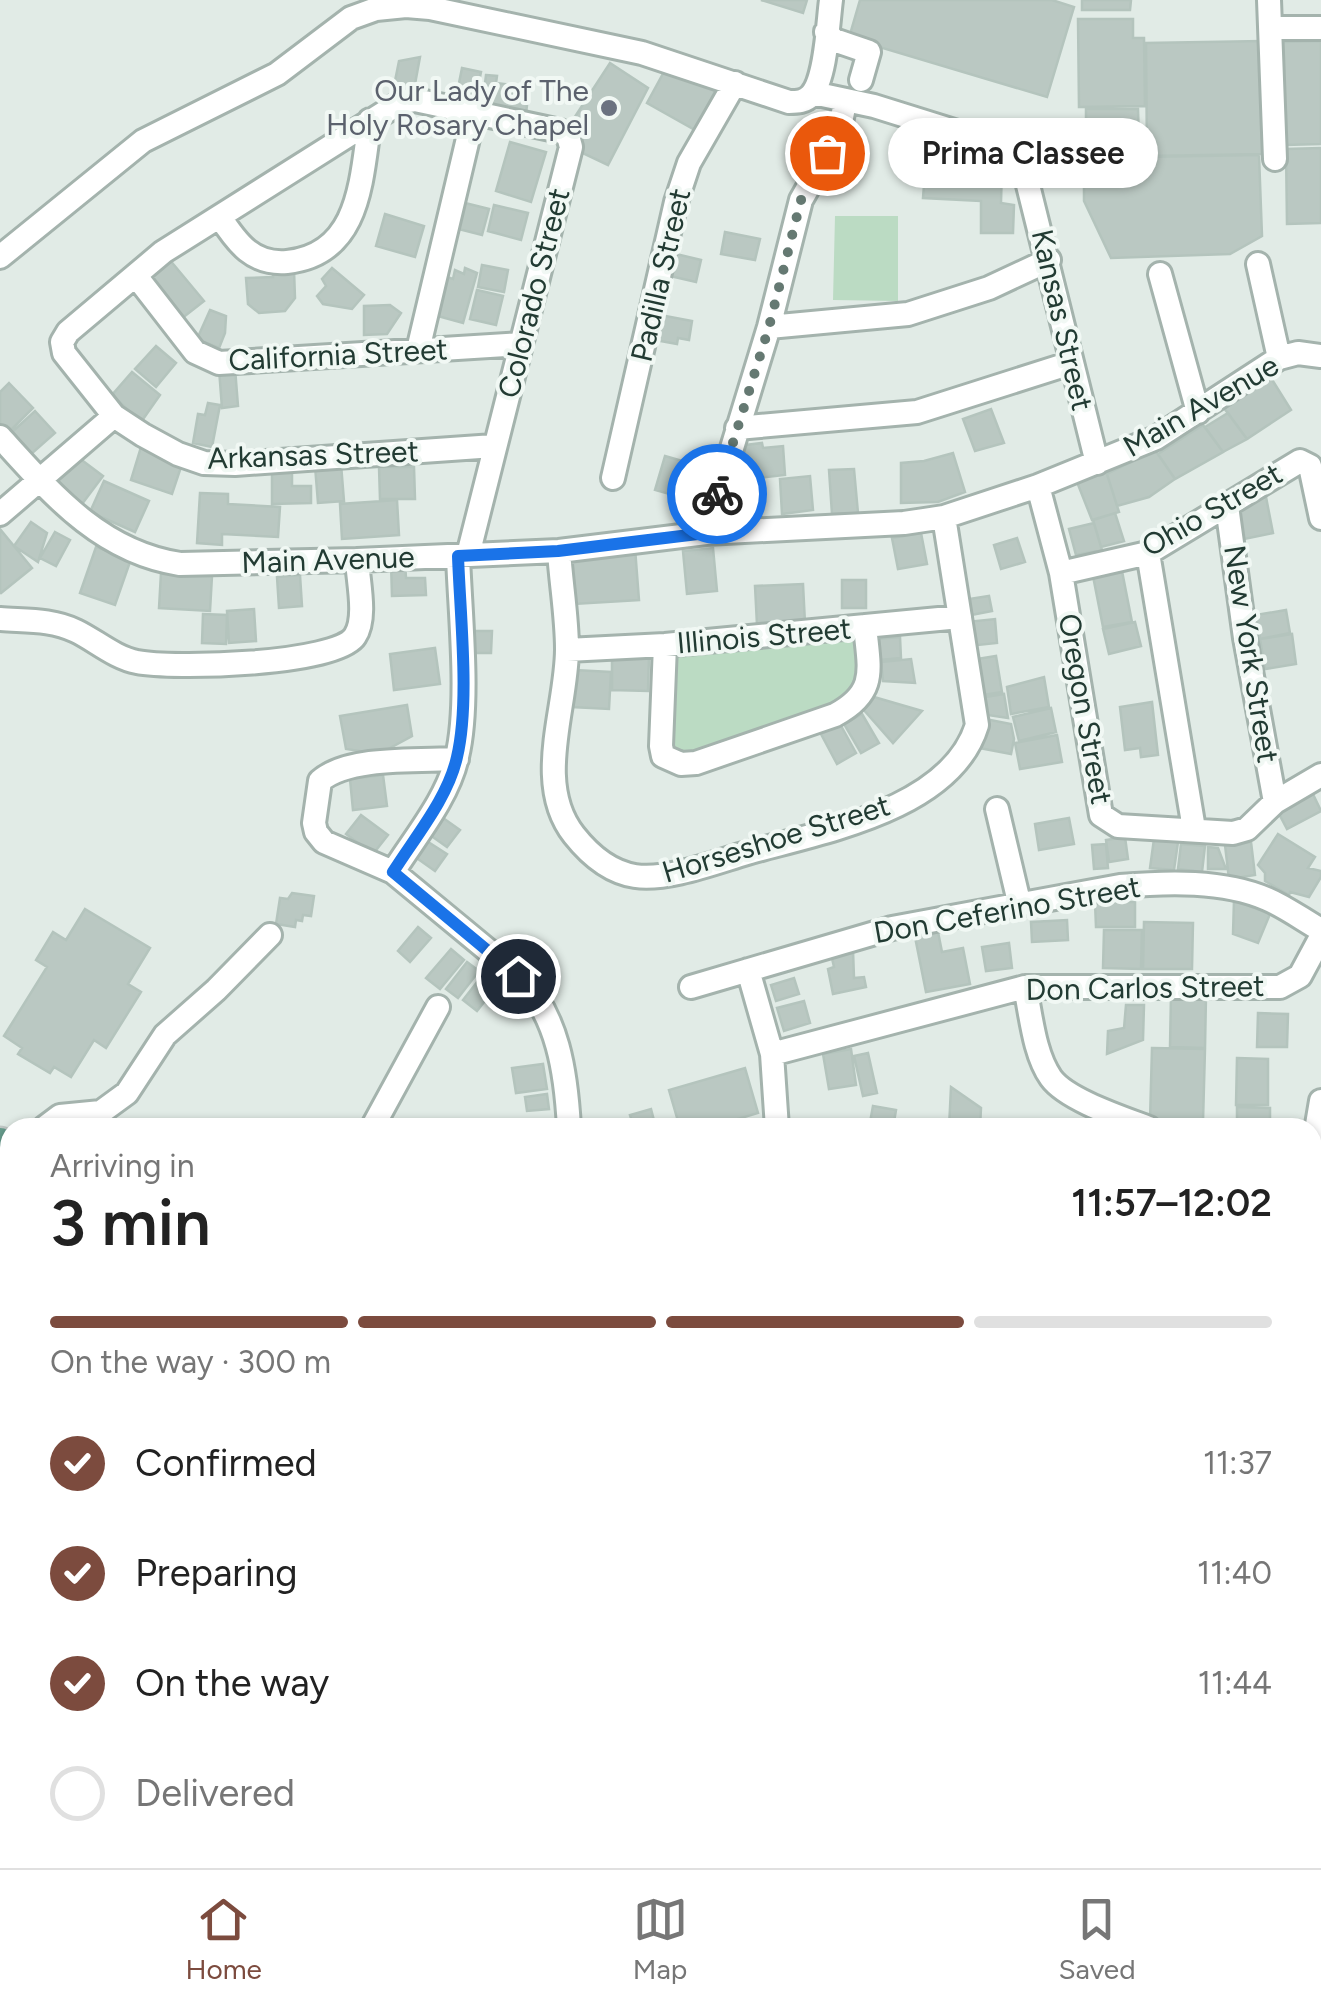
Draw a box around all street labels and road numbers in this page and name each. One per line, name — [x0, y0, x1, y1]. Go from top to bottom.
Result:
street label: Colorado Street — [490, 184, 577, 402]
street label: Padilla Street — [623, 185, 698, 365]
street label: Kansas Street — [1024, 226, 1101, 414]
street label: California Street — [227, 330, 449, 379]
street label: Main Avenue — [1116, 346, 1285, 465]
street label: Arkansas Street — [207, 432, 419, 477]
street label: Ohio Street — [1135, 455, 1288, 565]
street label: Main Avenue — [241, 538, 415, 581]
street label: New York Street — [1216, 542, 1287, 765]
street label: Illinois Street — [675, 609, 853, 662]
street label: Oregon Street — [1051, 611, 1120, 807]
street label: Horseshoe Street — [657, 786, 894, 891]
street label: Don Ceferino Street — [871, 868, 1143, 951]
street label: Don Carlos Street — [1025, 967, 1265, 1008]

